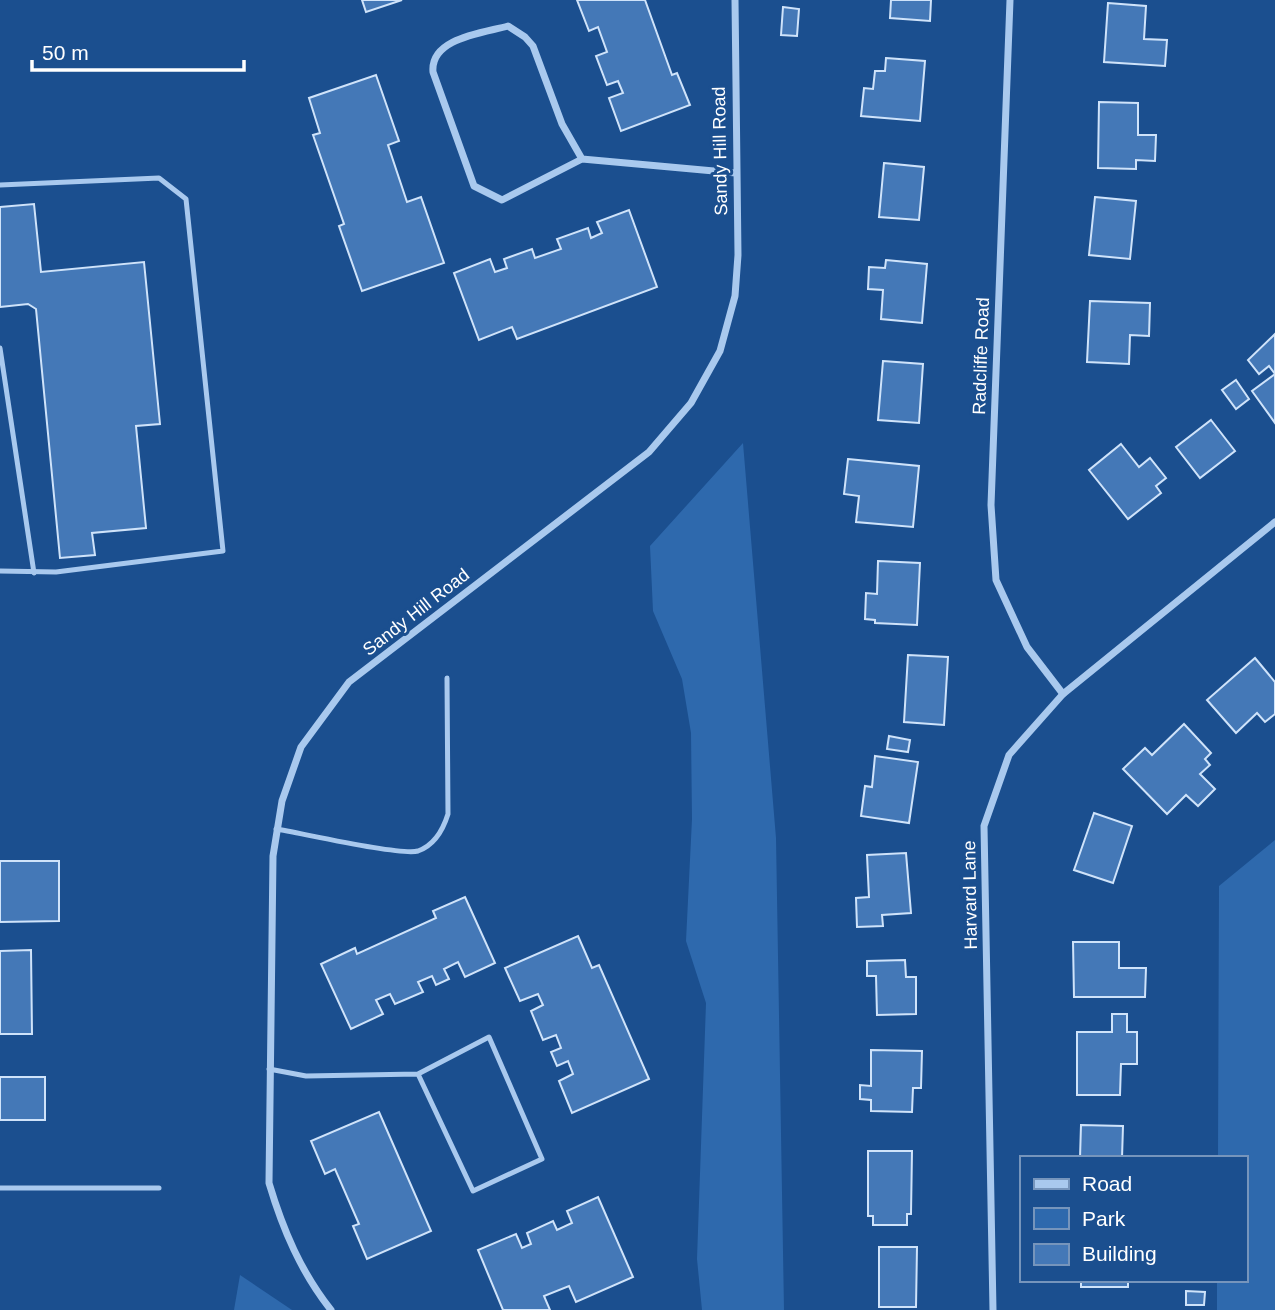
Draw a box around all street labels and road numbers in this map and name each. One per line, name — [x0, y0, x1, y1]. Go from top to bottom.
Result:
street label: Sandy Hill Road — [709, 86, 731, 216]
street label: Radcliffe Road — [969, 297, 993, 415]
street label: Sandy Hill Road — [359, 564, 473, 660]
street label: Harvard Lane — [959, 840, 981, 950]

